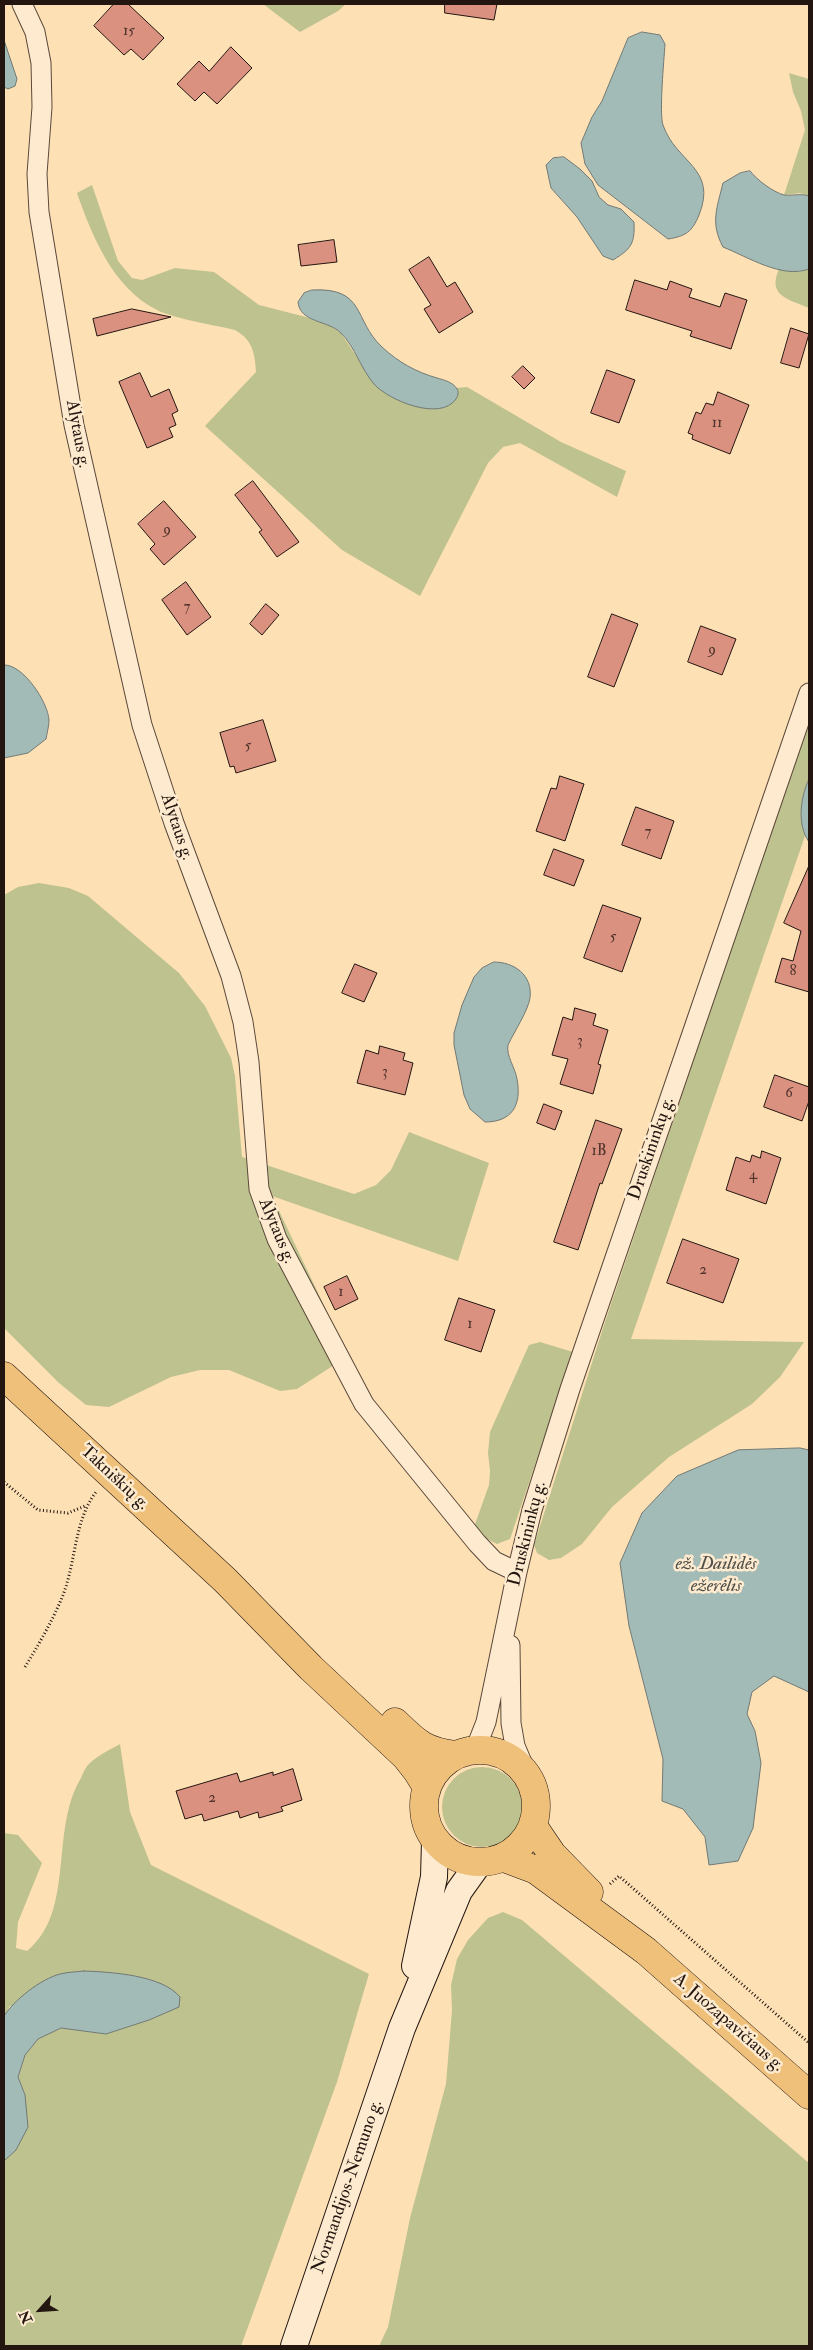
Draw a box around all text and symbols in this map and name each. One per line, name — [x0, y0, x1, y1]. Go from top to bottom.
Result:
house number: 15 — [123, 23, 135, 41]
street label: Alytaus g. — [60, 398, 94, 470]
house number: 11 — [712, 415, 722, 433]
house number: 9 — [163, 522, 171, 540]
house number: 7 — [184, 599, 190, 617]
house number: 9 — [708, 642, 716, 660]
house number: 5 — [245, 738, 251, 756]
street label: Alytaus g. — [155, 791, 197, 863]
house number: 7 — [645, 824, 651, 842]
house number: 5 — [610, 929, 616, 947]
house number: 8 — [789, 963, 797, 981]
house number: 3 — [577, 1033, 583, 1051]
house number: 3 — [382, 1064, 388, 1082]
house number: 6 — [785, 1085, 793, 1103]
street label: Druskininkų g. — [624, 1095, 680, 1203]
house number: 1B — [591, 1143, 607, 1161]
house number: 4 — [749, 1167, 757, 1185]
street label: Alytaus g. — [253, 1195, 299, 1267]
house number: 2 — [699, 1262, 707, 1280]
house number: 1 — [338, 1284, 344, 1302]
house number: 1 — [467, 1316, 473, 1334]
street label: Takniškių g. — [75, 1441, 153, 1515]
street label: Druskininkų g. — [505, 1479, 551, 1589]
water label: ež. Dailidės ežerėlis — [676, 1554, 756, 1598]
house number: 2 — [208, 1790, 216, 1808]
street label: A. Juozapavičiaus g. — [668, 1969, 788, 2077]
street label: Normandijos-Nemuno g. — [308, 2097, 388, 2277]
north arrow — [15, 2285, 65, 2335]
text: N — [16, 2307, 36, 2326]

